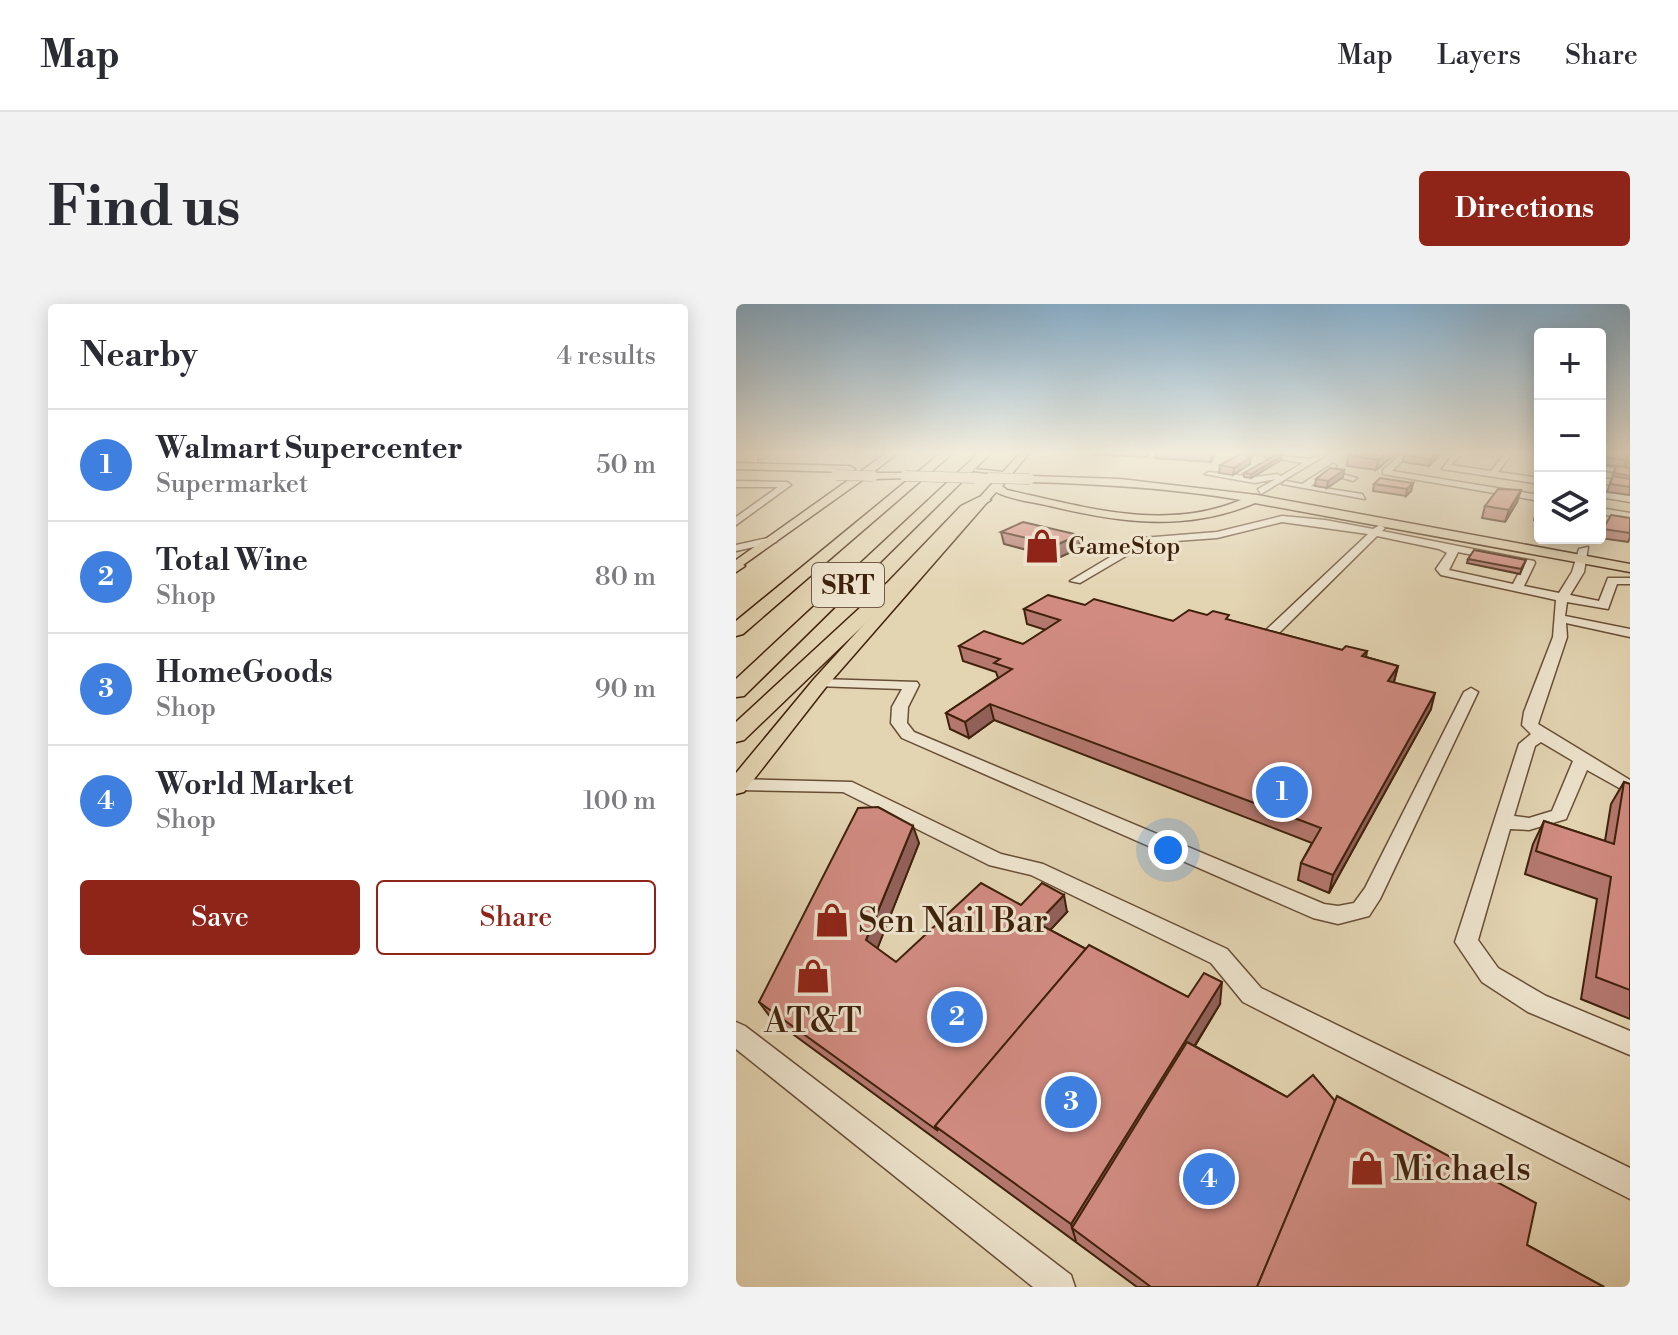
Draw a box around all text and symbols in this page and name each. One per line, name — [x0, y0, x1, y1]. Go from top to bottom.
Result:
text: Map — [40, 32, 120, 79]
text: Map — [1338, 38, 1393, 73]
text: Layers — [1437, 38, 1521, 73]
text: Share — [1565, 38, 1638, 73]
button: Directions — [1419, 171, 1630, 246]
text: Find us — [48, 173, 241, 243]
map controls — [1534, 328, 1606, 544]
button: + — [1534, 328, 1606, 400]
text: Nearby — [80, 335, 198, 377]
text: 4 results — [557, 340, 656, 372]
button: − — [1534, 400, 1606, 472]
text: Walmart Supercenter — [156, 430, 463, 468]
text: 1 — [100, 449, 112, 481]
text: 50 m — [596, 449, 656, 481]
text: Supermarket — [156, 468, 308, 500]
button: layers — [1534, 472, 1606, 544]
shop icon: GameStop — [1023, 527, 1061, 565]
place label: GameStop — [1068, 532, 1180, 562]
text: Total Wine — [156, 542, 308, 580]
text: 2 — [98, 561, 114, 593]
text: 80 m — [595, 561, 656, 593]
road number: SRT — [812, 563, 884, 607]
text: Shop — [156, 580, 216, 612]
text: HomeGoods — [156, 654, 333, 692]
text: 3 — [98, 673, 114, 705]
text: 90 m — [595, 673, 656, 705]
text: Shop — [156, 692, 216, 724]
pin: 1 — [1256, 762, 1308, 822]
text: World Market — [156, 766, 353, 804]
text: 4 — [97, 785, 115, 817]
text: 100 m — [583, 785, 656, 817]
text: Shop — [156, 804, 216, 836]
your location — [1148, 830, 1188, 870]
button: Save — [80, 880, 360, 955]
button: Share — [376, 880, 656, 955]
shop icon: Sen Nail Bar — [813, 901, 851, 939]
place label: Sen Nail Bar — [858, 901, 1048, 943]
shop icon: AT&T — [794, 957, 832, 995]
pin: 2 — [931, 987, 983, 1047]
place label: AT&T — [763, 1001, 862, 1043]
pin: 3 — [1045, 1072, 1097, 1132]
pin: 4 — [1183, 1149, 1235, 1209]
shop icon: Michaels — [1348, 1149, 1386, 1187]
place label: Michaels — [1393, 1149, 1531, 1191]

